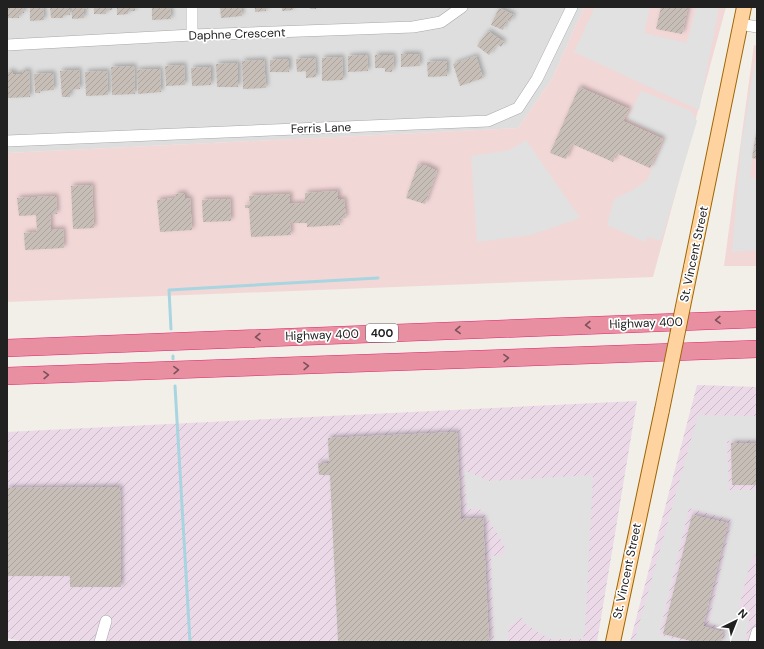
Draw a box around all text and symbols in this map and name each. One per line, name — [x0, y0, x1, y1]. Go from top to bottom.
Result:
street label: Daphne Crescent — [188, 24, 286, 44]
street label: Ferris Lane — [290, 119, 352, 137]
street label: St. Vincent Street — [676, 204, 712, 303]
street label: Highway 400 — [609, 314, 683, 332]
one-way arrow — [715, 316, 721, 325]
one-way arrow — [585, 321, 591, 329]
road number: 400 — [366, 324, 398, 342]
street label: Highway 400 — [285, 326, 359, 344]
one-way arrow — [455, 326, 461, 334]
one-way arrow — [255, 333, 261, 342]
one-way arrow — [503, 354, 509, 363]
one-way arrow — [303, 361, 309, 370]
one-way arrow — [173, 366, 179, 375]
one-way arrow — [43, 371, 49, 379]
street label: St. Vincent Street — [609, 521, 645, 620]
north arrow — [716, 601, 756, 641]
text: N — [735, 606, 751, 622]

